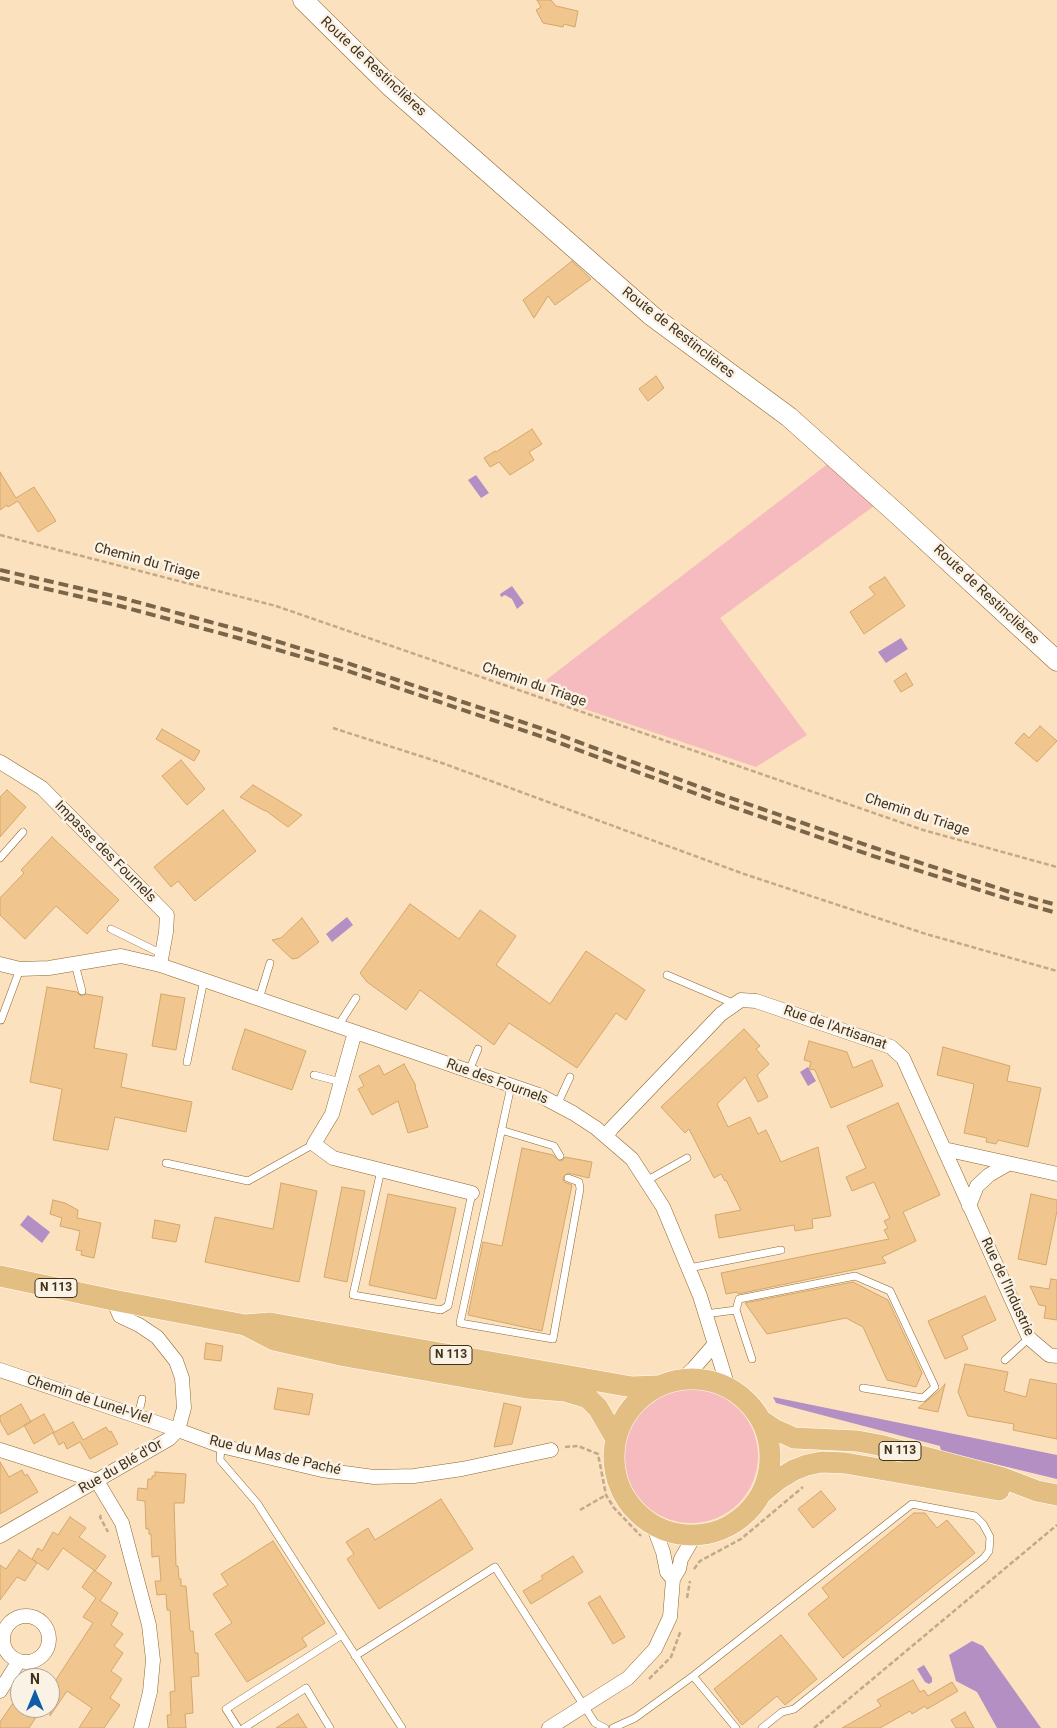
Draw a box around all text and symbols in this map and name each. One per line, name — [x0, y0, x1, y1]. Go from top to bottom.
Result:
street label: Route de Restinclières — [317, 14, 429, 120]
street label: Route de Restinclières — [618, 284, 738, 382]
street label: Chemin du Triage — [92, 540, 202, 584]
street label: Route de Restinclières — [930, 542, 1042, 648]
street label: Chemin du Triage — [480, 659, 588, 711]
street label: Chemin du Triage — [863, 790, 971, 840]
street label: Impasse des Fournels — [51, 798, 159, 906]
street label: Rue de l'Artisanat — [781, 1002, 889, 1054]
street label: Rue des Fournels — [444, 1056, 550, 1108]
street label: Rue de l'Industrie — [977, 1235, 1037, 1339]
road number: N 113 — [35, 1278, 77, 1298]
road number: N 113 — [430, 1346, 472, 1364]
street label: Chemin de Lunel-Viel — [24, 1372, 154, 1428]
street label: Rue du Mas de Paché — [208, 1433, 342, 1479]
street label: Rue du Blé d'Or — [76, 1436, 166, 1498]
road number: N 113 — [879, 1442, 921, 1460]
north arrow — [10, 1668, 60, 1718]
text: N — [30, 1671, 40, 1687]

